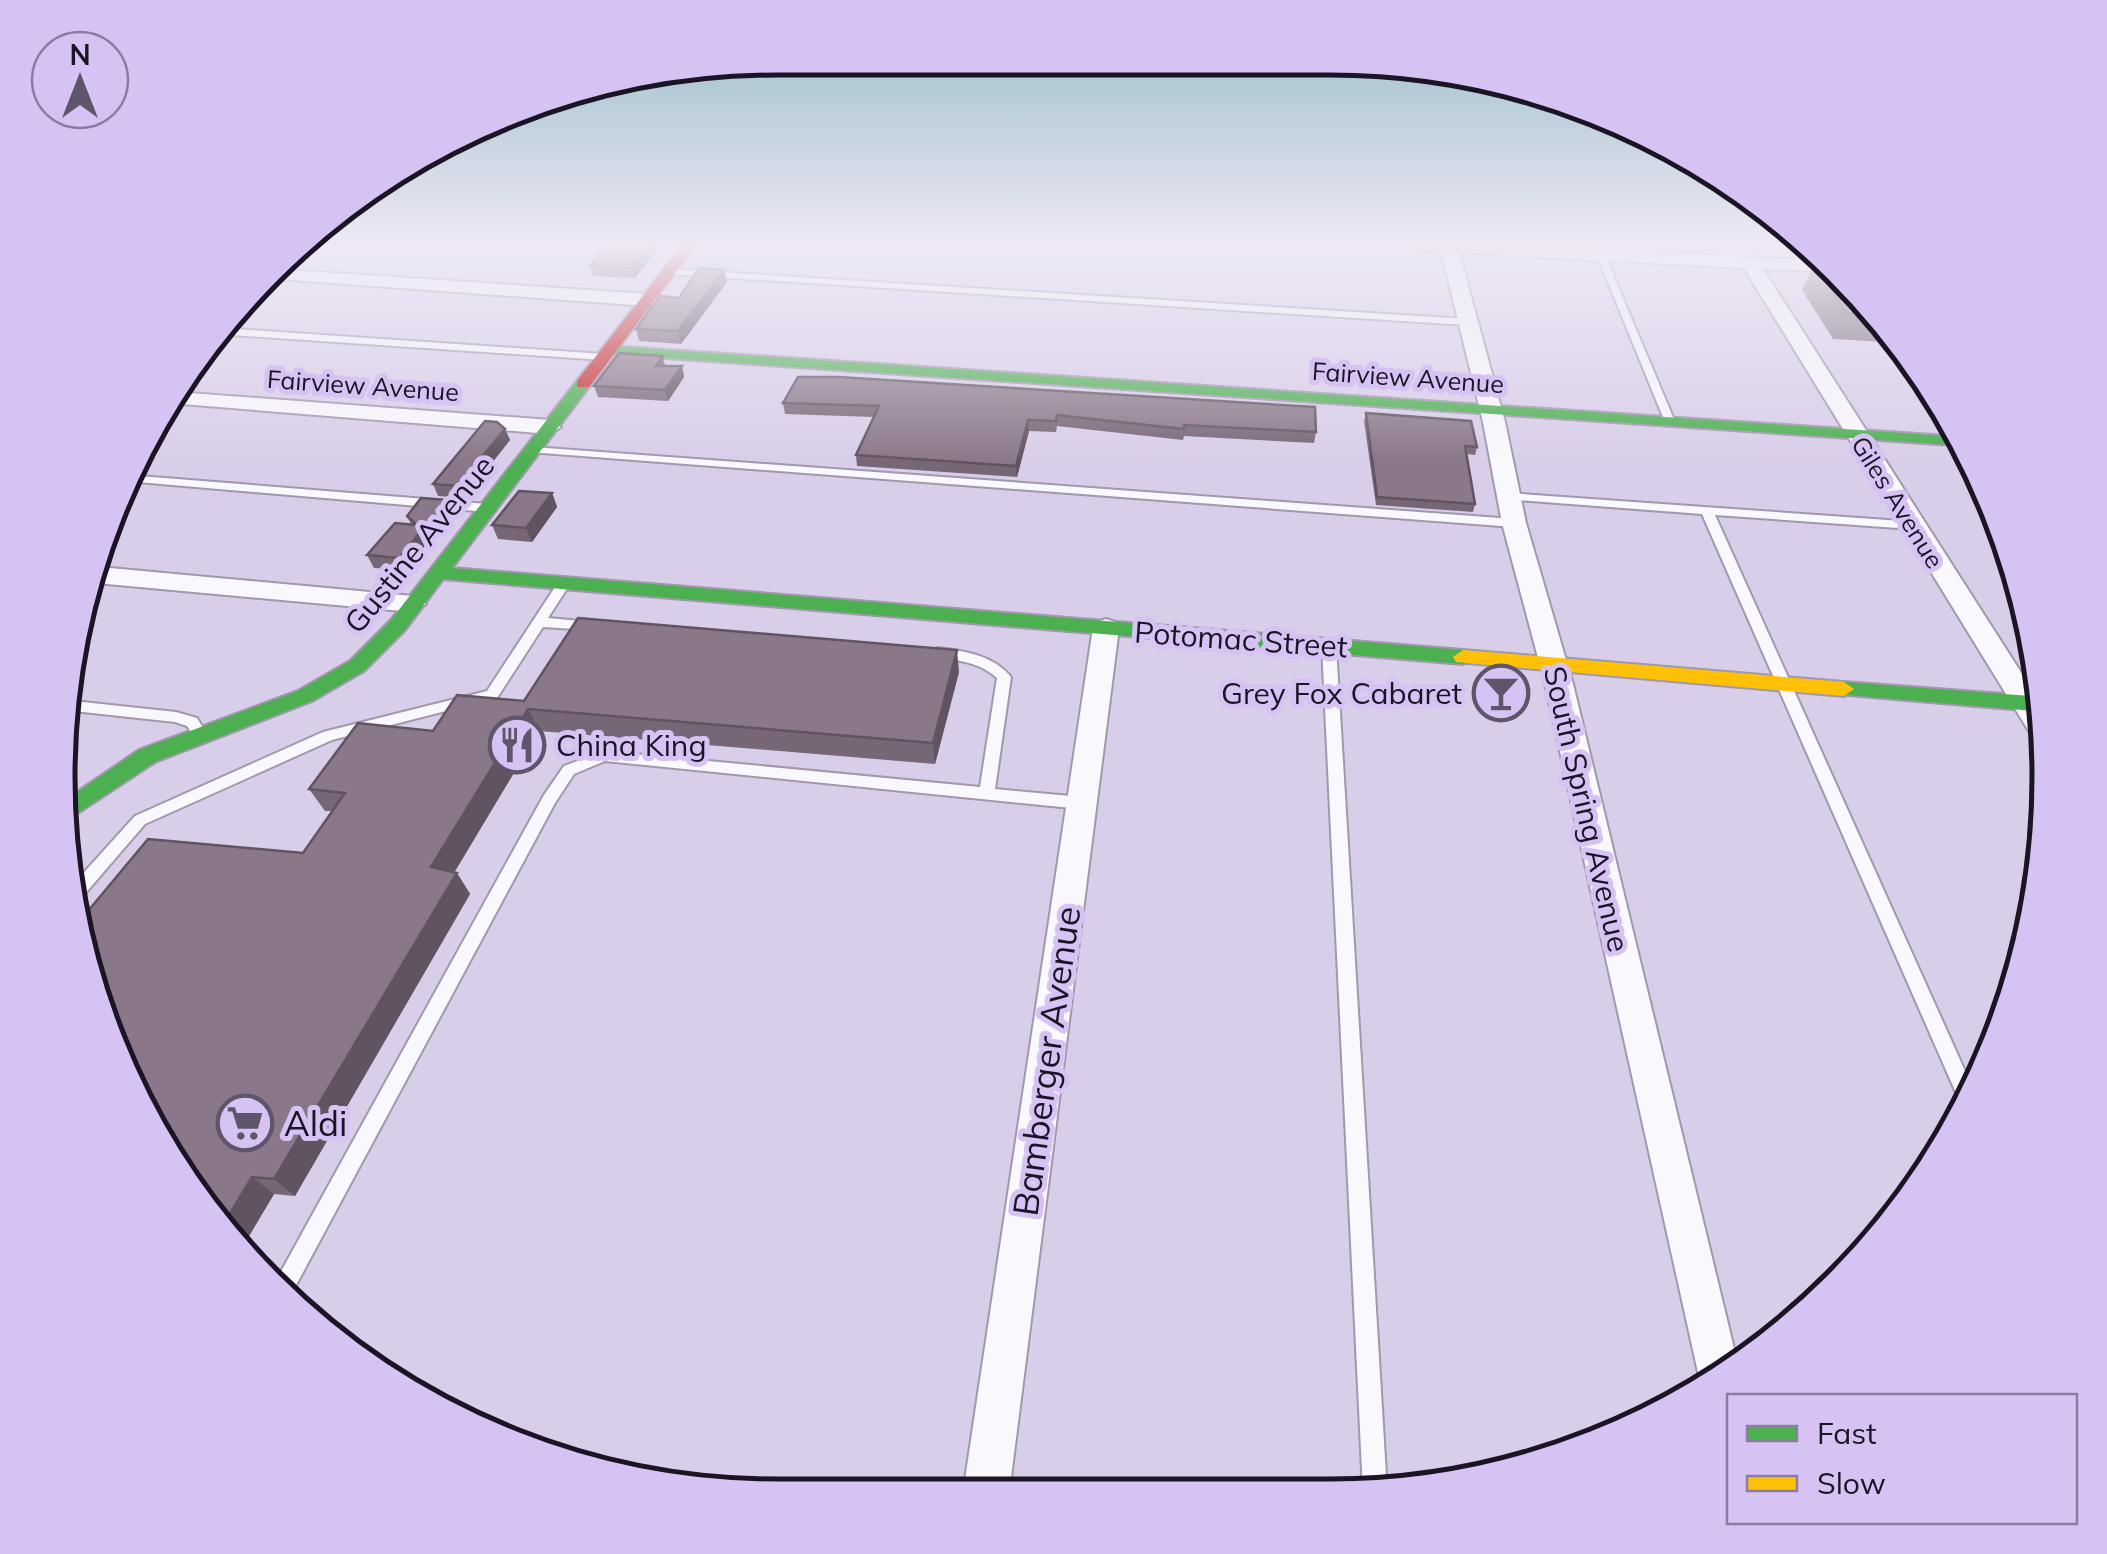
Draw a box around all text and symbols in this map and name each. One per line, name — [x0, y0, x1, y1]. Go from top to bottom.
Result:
north arrow — [30, 30, 130, 130]
text: N — [69, 37, 91, 72]
street label: Fairview Avenue — [1311, 355, 1505, 399]
street label: Fairview Avenue — [266, 363, 460, 407]
street label: Giles Avenue — [1845, 430, 1951, 574]
street label: Gustine Avenue — [336, 447, 502, 641]
street label: Potomac Street — [1133, 613, 1349, 665]
bar icon: Grey Fox Cabaret — [1471, 663, 1531, 723]
street label: South Spring Avenue — [1536, 663, 1638, 955]
place label: Grey Fox Cabaret — [1221, 674, 1462, 712]
restaurant icon: China King — [487, 715, 547, 775]
place label: China King — [556, 726, 706, 764]
street label: Bamberger Avenue — [1003, 903, 1089, 1219]
supermarket icon: Aldi — [215, 1093, 275, 1153]
place label: Aldi — [284, 1101, 347, 1145]
legend — [1727, 1394, 2077, 1524]
text: Fast — [1817, 1414, 1877, 1452]
text: Slow — [1817, 1464, 1886, 1502]

